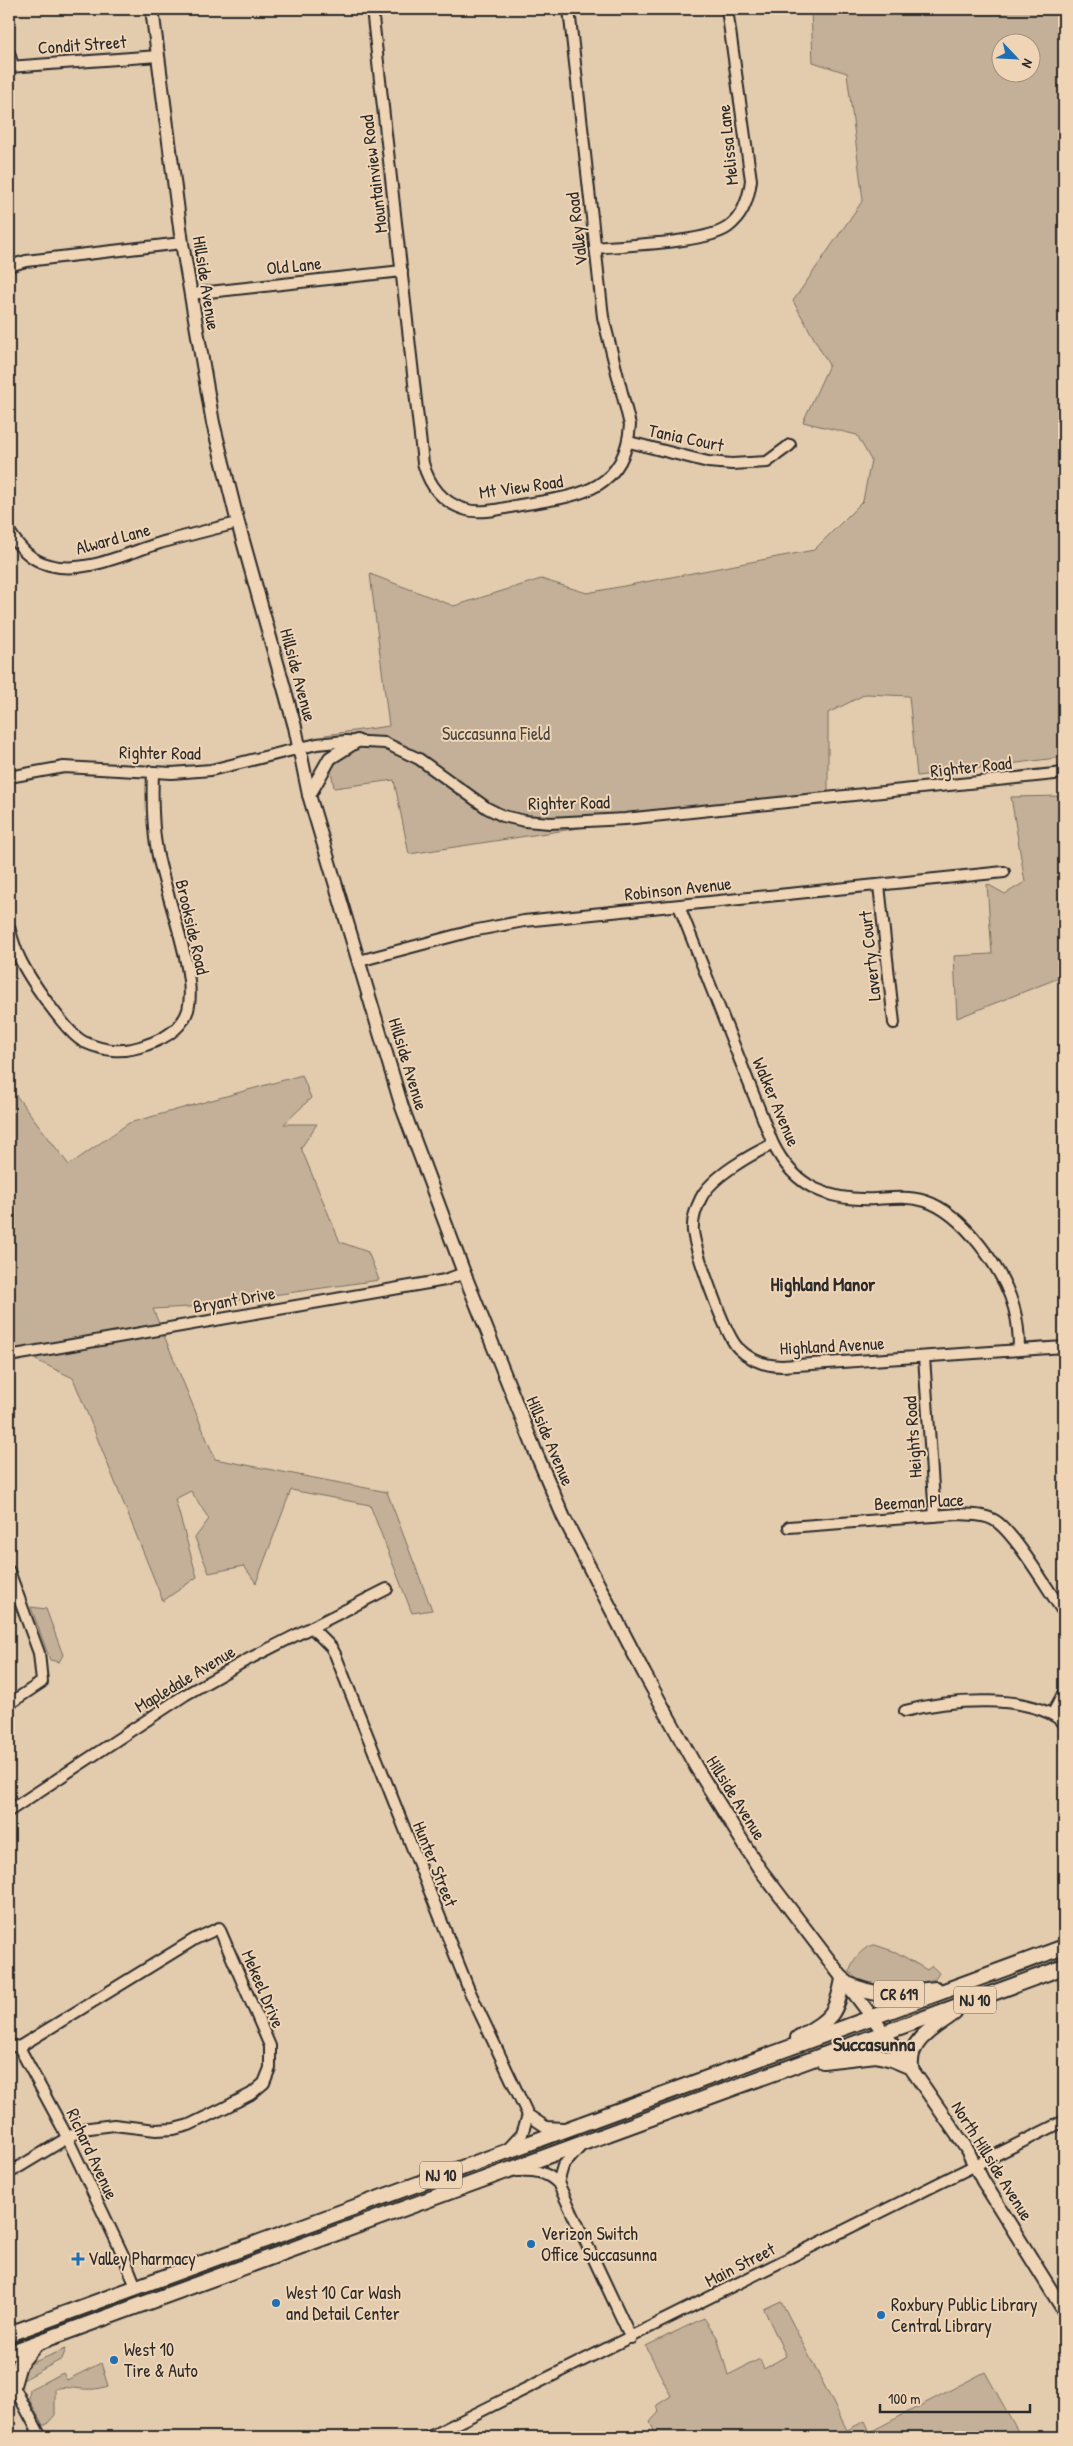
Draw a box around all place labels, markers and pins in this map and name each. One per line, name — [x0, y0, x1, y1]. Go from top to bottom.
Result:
place label: Verizon Switch Office Succasunna — [541, 2221, 657, 2267]
marker: Verizon Switch Office Succasunna — [525, 2238, 537, 2250]
place label: Valley Pharmacy — [88, 2246, 196, 2271]
marker: Valley Pharmacy — [72, 2253, 84, 2265]
place label: West 10 Car Wash and Detail Center — [286, 2280, 401, 2326]
place label: Roxbury Public Library Central Library — [891, 2292, 1038, 2338]
marker: West 10 Car Wash and Detail Center — [270, 2297, 282, 2309]
marker: Roxbury Public Library Central Library — [875, 2309, 887, 2321]
place label: West 10 Tire & Auto — [124, 2337, 198, 2383]
marker: West 10 Tire & Auto — [108, 2354, 120, 2366]

